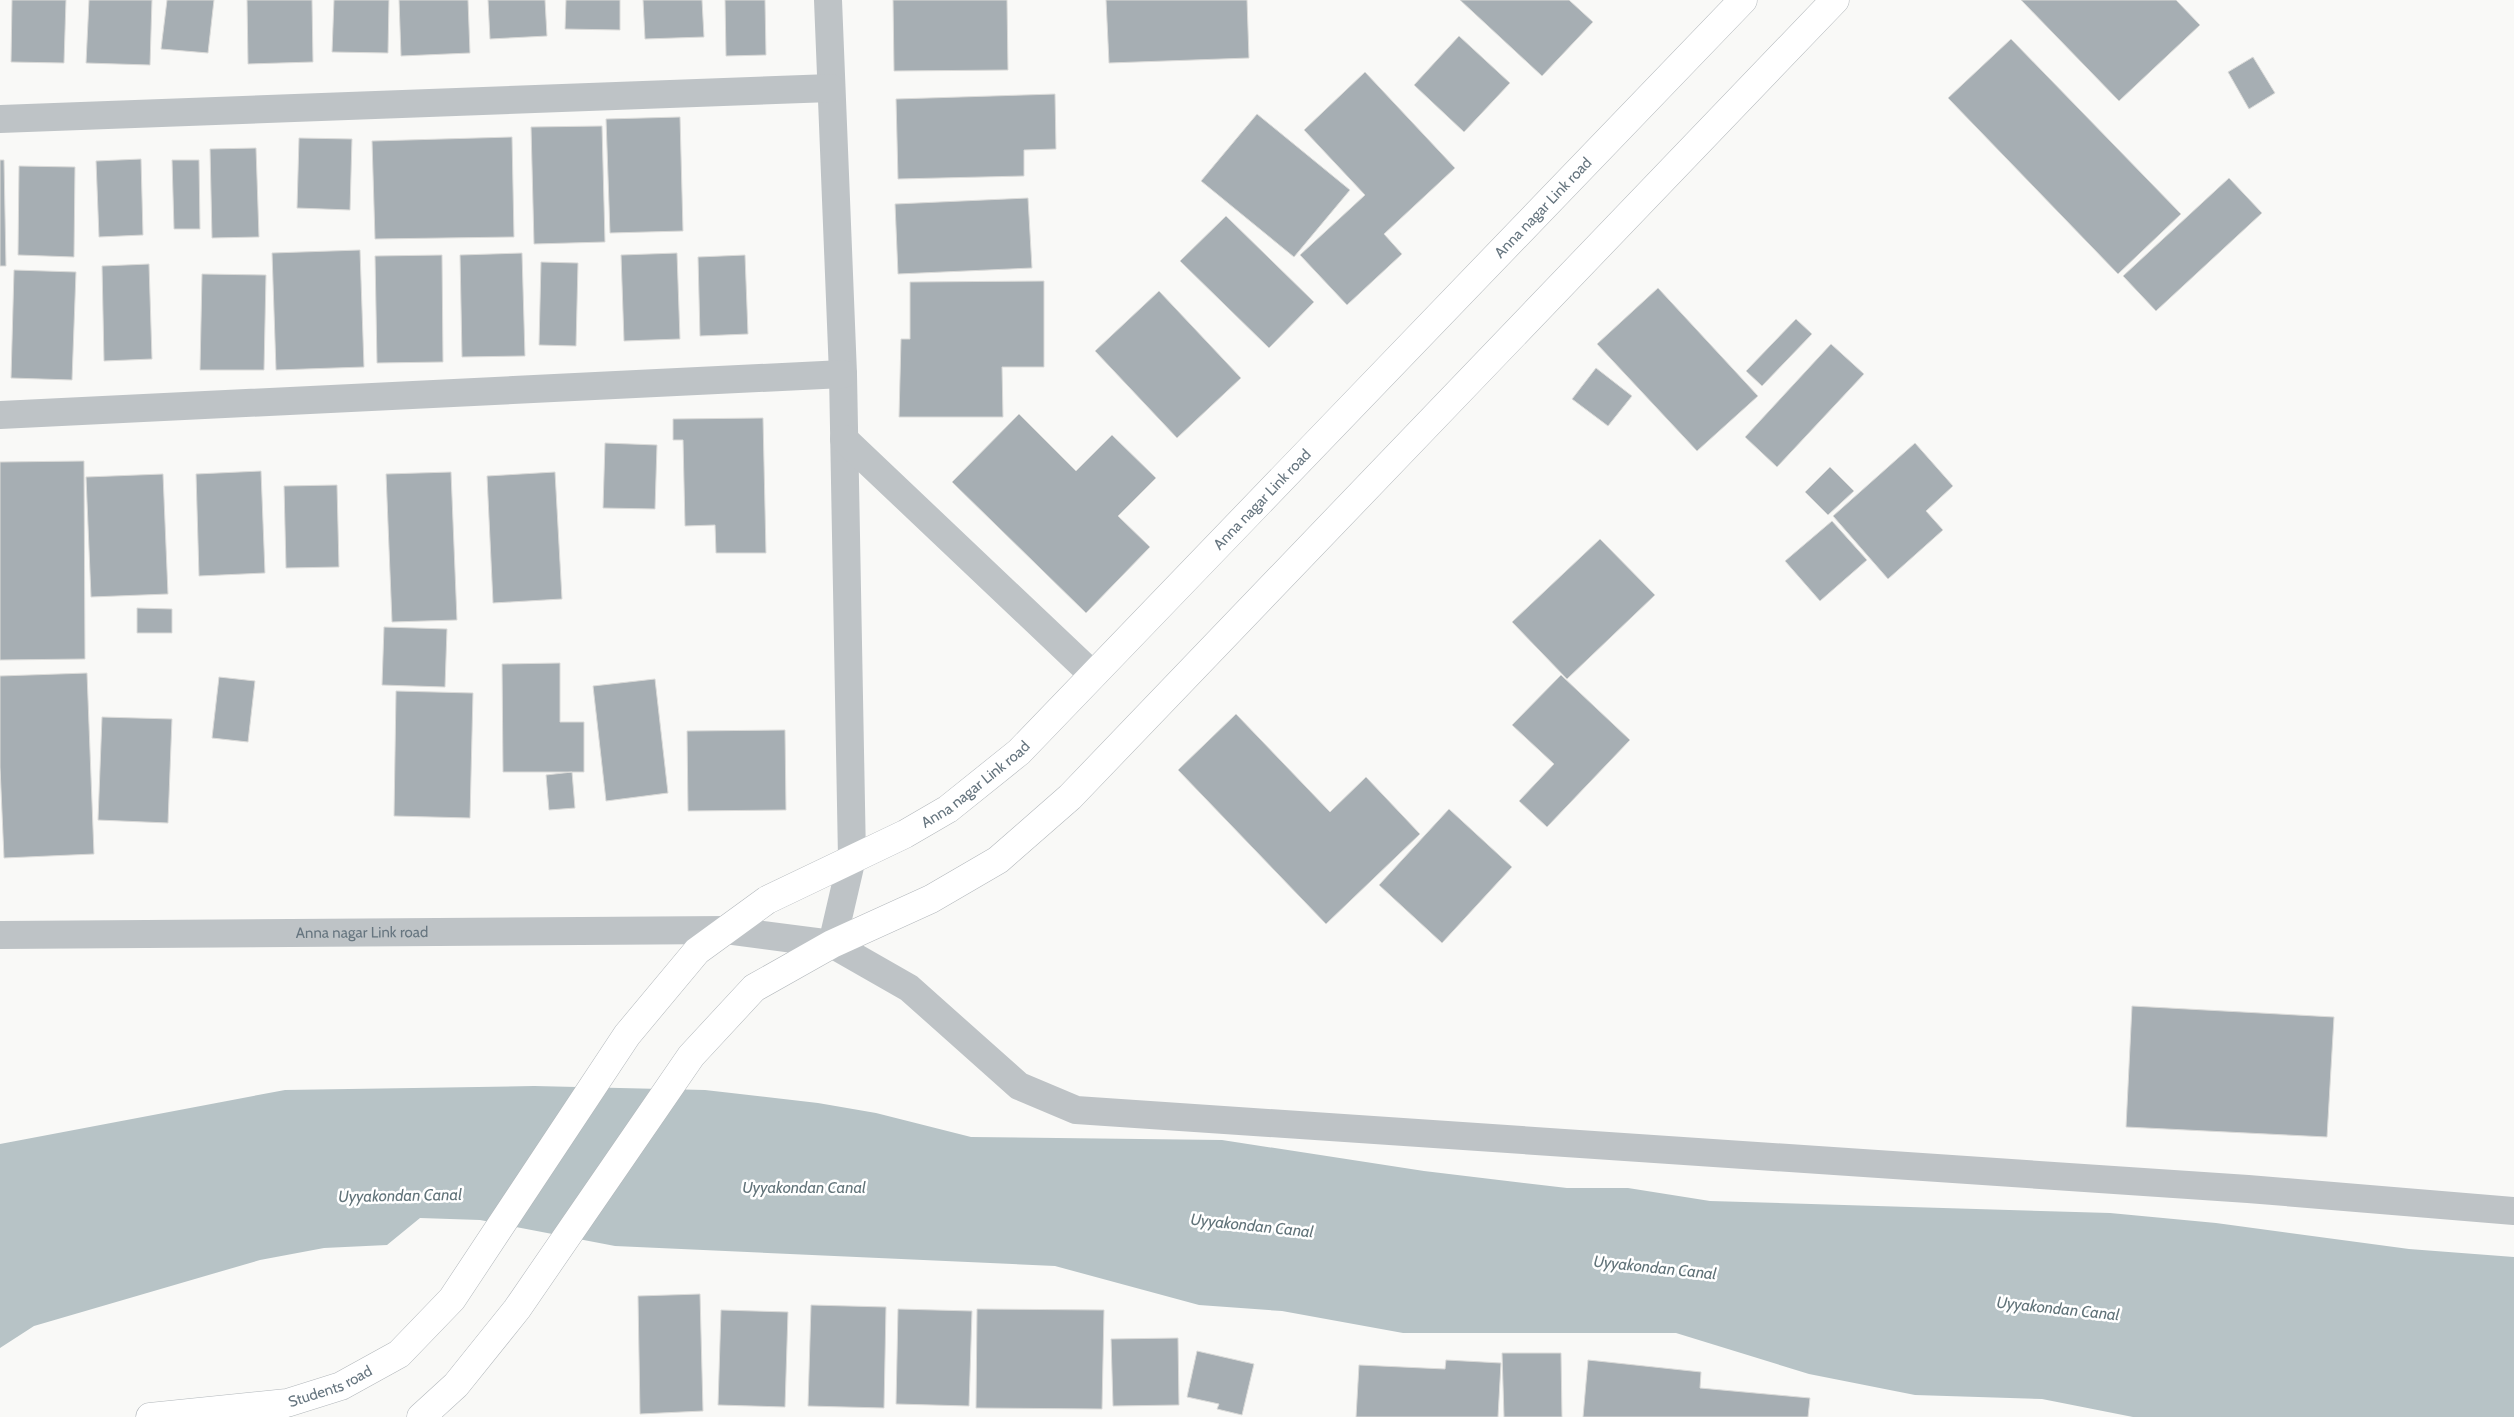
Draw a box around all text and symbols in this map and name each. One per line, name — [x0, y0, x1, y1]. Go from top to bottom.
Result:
street label: Anna nagar Link road — [1491, 154, 1596, 262]
street label: Anna nagar Link road — [1210, 445, 1315, 553]
street label: Anna nagar Link road — [918, 737, 1034, 832]
street label: Anna nagar Link road — [296, 923, 428, 942]
water label: Uyyakondan Canal — [742, 1178, 866, 1197]
water label: Uyyakondan Canal — [338, 1185, 462, 1206]
water label: Uyyakondan Canal — [1189, 1210, 1315, 1241]
water label: Uyyakondan Canal — [1592, 1252, 1718, 1283]
water label: Uyyakondan Canal — [1995, 1293, 2121, 1324]
street label: Students road — [286, 1362, 375, 1411]

